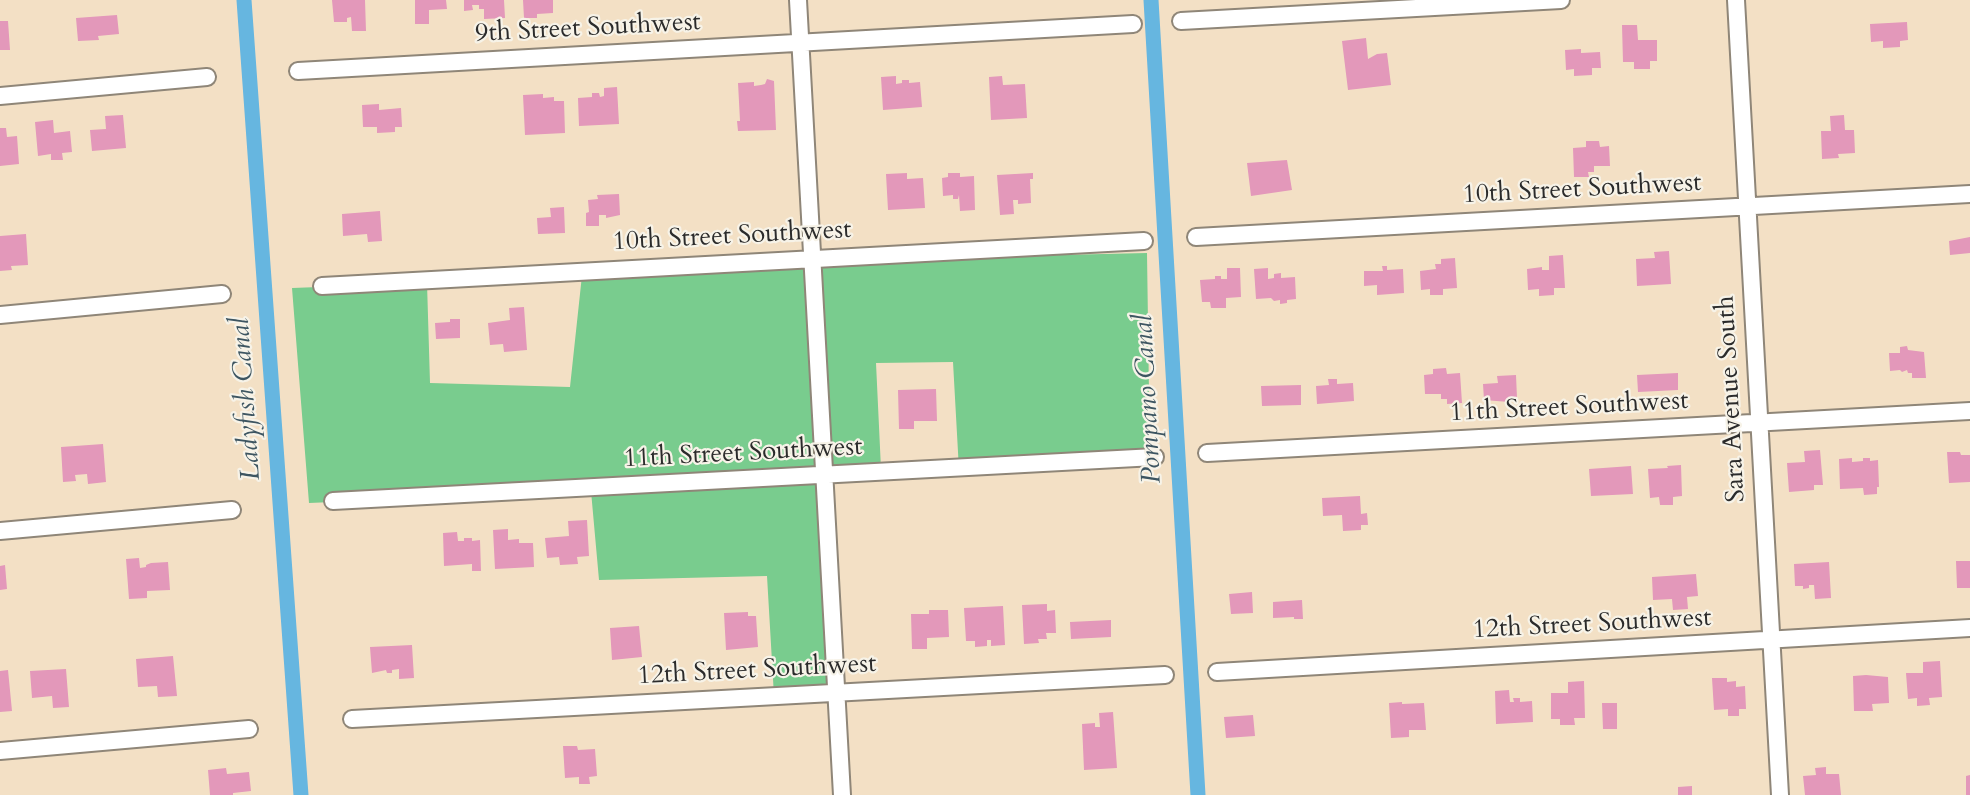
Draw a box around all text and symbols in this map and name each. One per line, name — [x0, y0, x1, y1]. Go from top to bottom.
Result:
street label: 9th Street Southwest — [474, 8, 702, 50]
street label: 10th Street Southwest — [1462, 168, 1702, 212]
street label: 10th Street Southwest — [612, 215, 852, 259]
street label: Sara Avenue South — [1711, 295, 1753, 503]
water label: Pompano Canal — [1128, 314, 1170, 484]
water label: Ladyfish Canal — [225, 316, 269, 482]
street label: 11th Street Southwest — [1449, 386, 1689, 430]
street label: 11th Street Southwest — [623, 432, 863, 476]
street label: 12th Street Southwest — [1472, 603, 1712, 647]
street label: 12th Street Southwest — [637, 649, 877, 693]

